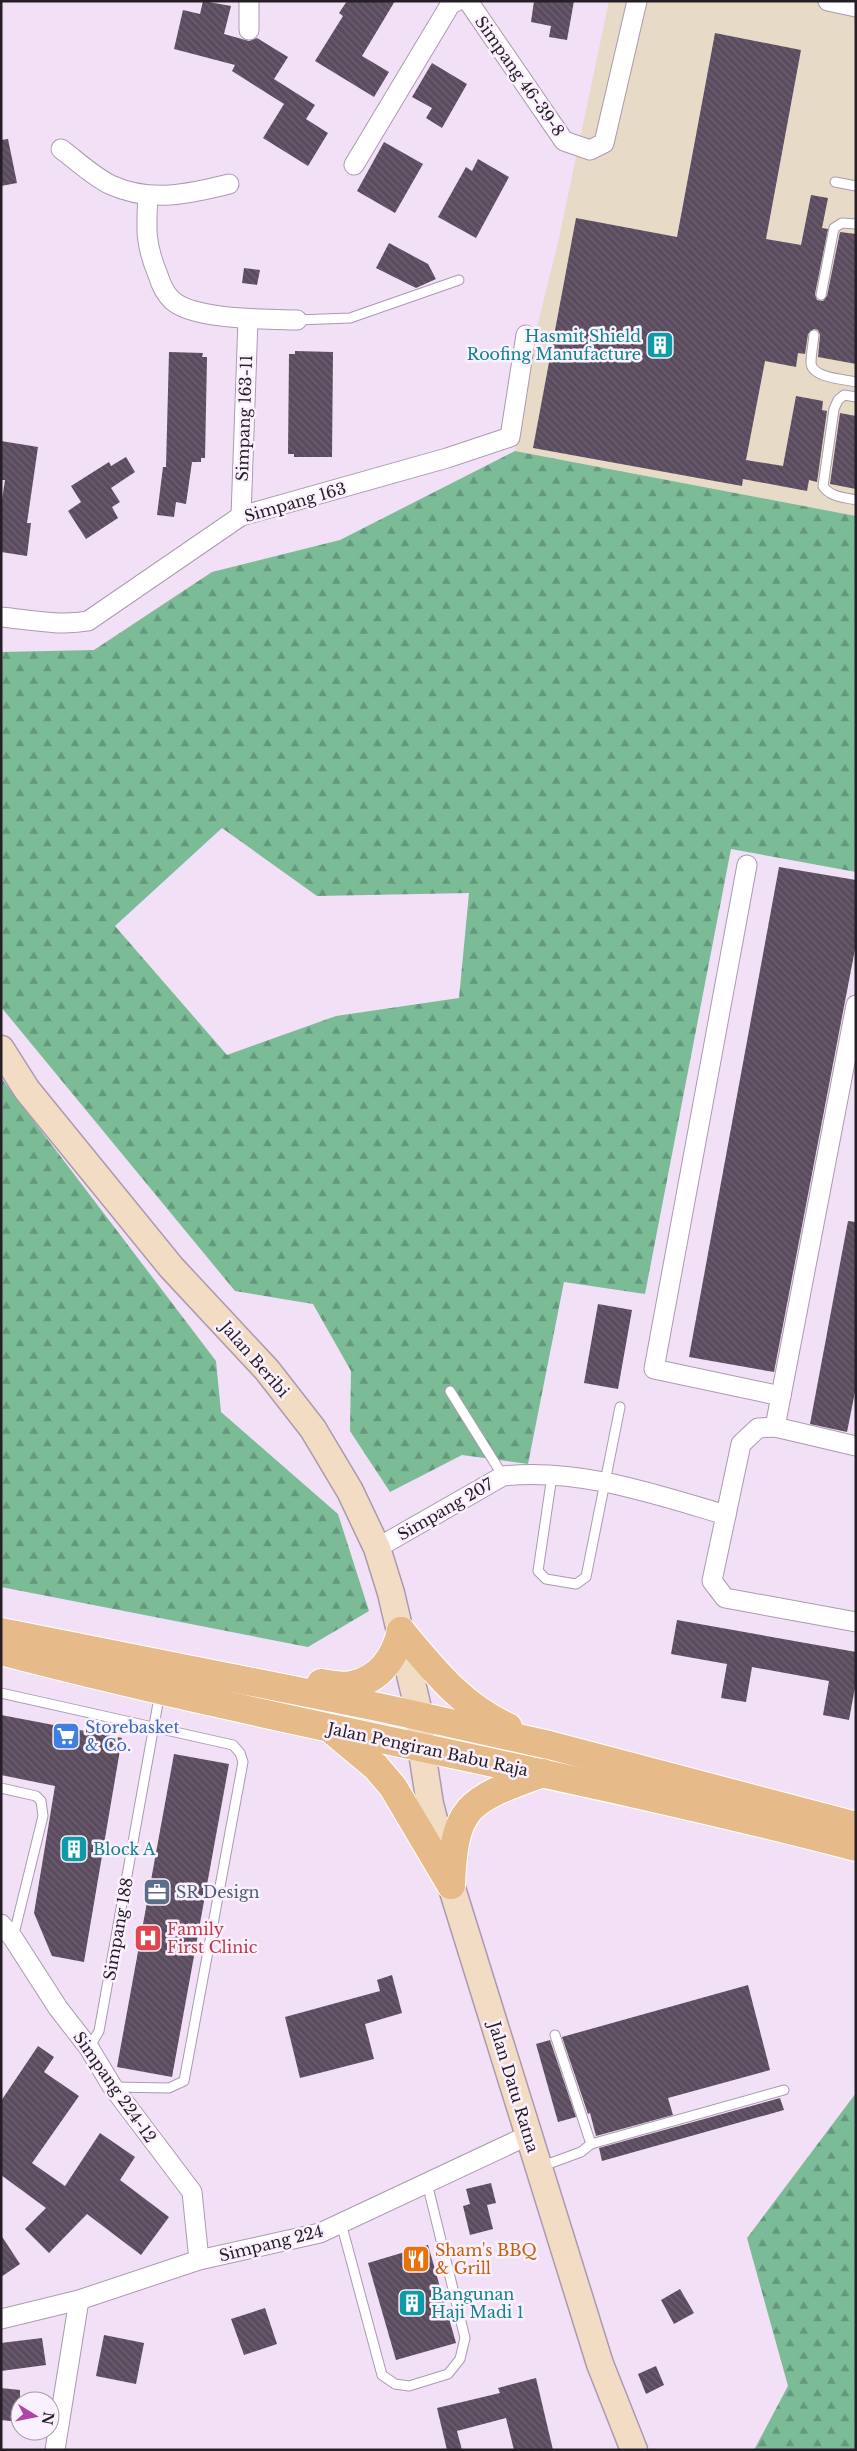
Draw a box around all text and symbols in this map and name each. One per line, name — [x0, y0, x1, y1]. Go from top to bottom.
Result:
street label: Simpang 46-39-8 — [471, 12, 569, 140]
place label: Hasmit Shield Roofing Manufacture — [467, 326, 641, 364]
building icon: Hasmit Shield Roofing Manufacture — [645, 330, 675, 360]
street label: Simpang 163-11 — [232, 354, 256, 482]
street label: Simpang 163 — [242, 478, 348, 526]
street label: Jalan Beribi — [215, 1315, 294, 1402]
street label: Simpang 207 — [394, 1473, 497, 1544]
place label: Storebasket & Co. — [85, 1717, 179, 1755]
street label: Jalan Pengiran Babu Raja — [324, 1718, 530, 1780]
supermarket icon: Storebasket & Co. — [51, 1721, 81, 1751]
building icon: Block A — [59, 1834, 89, 1864]
place label: Block A — [93, 1839, 156, 1859]
street label: Simpang 188 — [99, 1876, 137, 1982]
office icon: SR Design — [142, 1877, 172, 1907]
place label: SR Design — [176, 1882, 260, 1902]
place label: Family First Clinic — [167, 1919, 258, 1957]
hospital icon: Family First Clinic — [133, 1923, 163, 1953]
street label: Jalan Datu Ratna — [484, 2017, 543, 2155]
street label: Simpang 224-12 — [69, 2028, 161, 2146]
street label: Simpang 224 — [217, 2220, 325, 2266]
place label: Sham's BBQ & Grill — [435, 2240, 537, 2278]
restaurant icon: Sham's BBQ & Grill — [401, 2244, 431, 2274]
place label: Bangunan Haji Madi 1 — [431, 2284, 524, 2322]
building icon: Bangunan Haji Madi 1 — [397, 2288, 427, 2318]
north arrow — [10, 2391, 60, 2441]
text: N — [38, 2410, 58, 2426]

